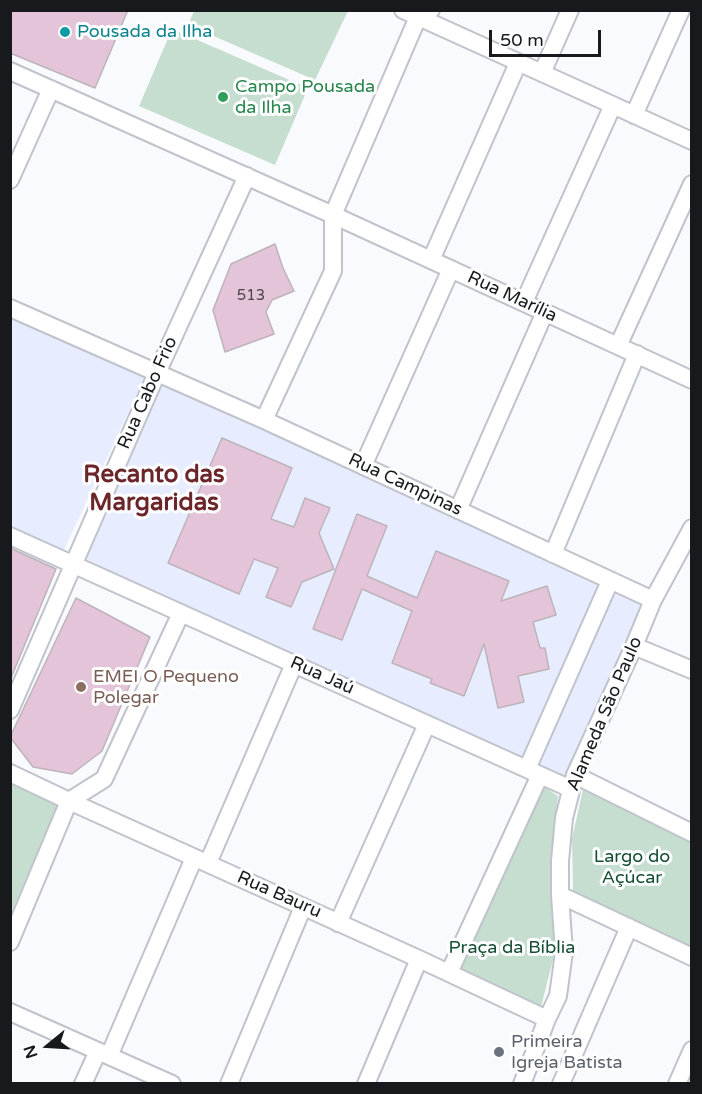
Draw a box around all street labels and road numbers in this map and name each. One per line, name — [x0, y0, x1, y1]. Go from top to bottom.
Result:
street label: Rua Marília — [464, 267, 560, 327]
street label: Rua Cabo Frio — [114, 333, 182, 453]
street label: Rua Campinas — [345, 449, 465, 521]
street label: Alameda São Paulo — [563, 634, 647, 794]
street label: Rua Jaú — [287, 652, 357, 700]
street label: Rua Bauru — [234, 867, 324, 923]

